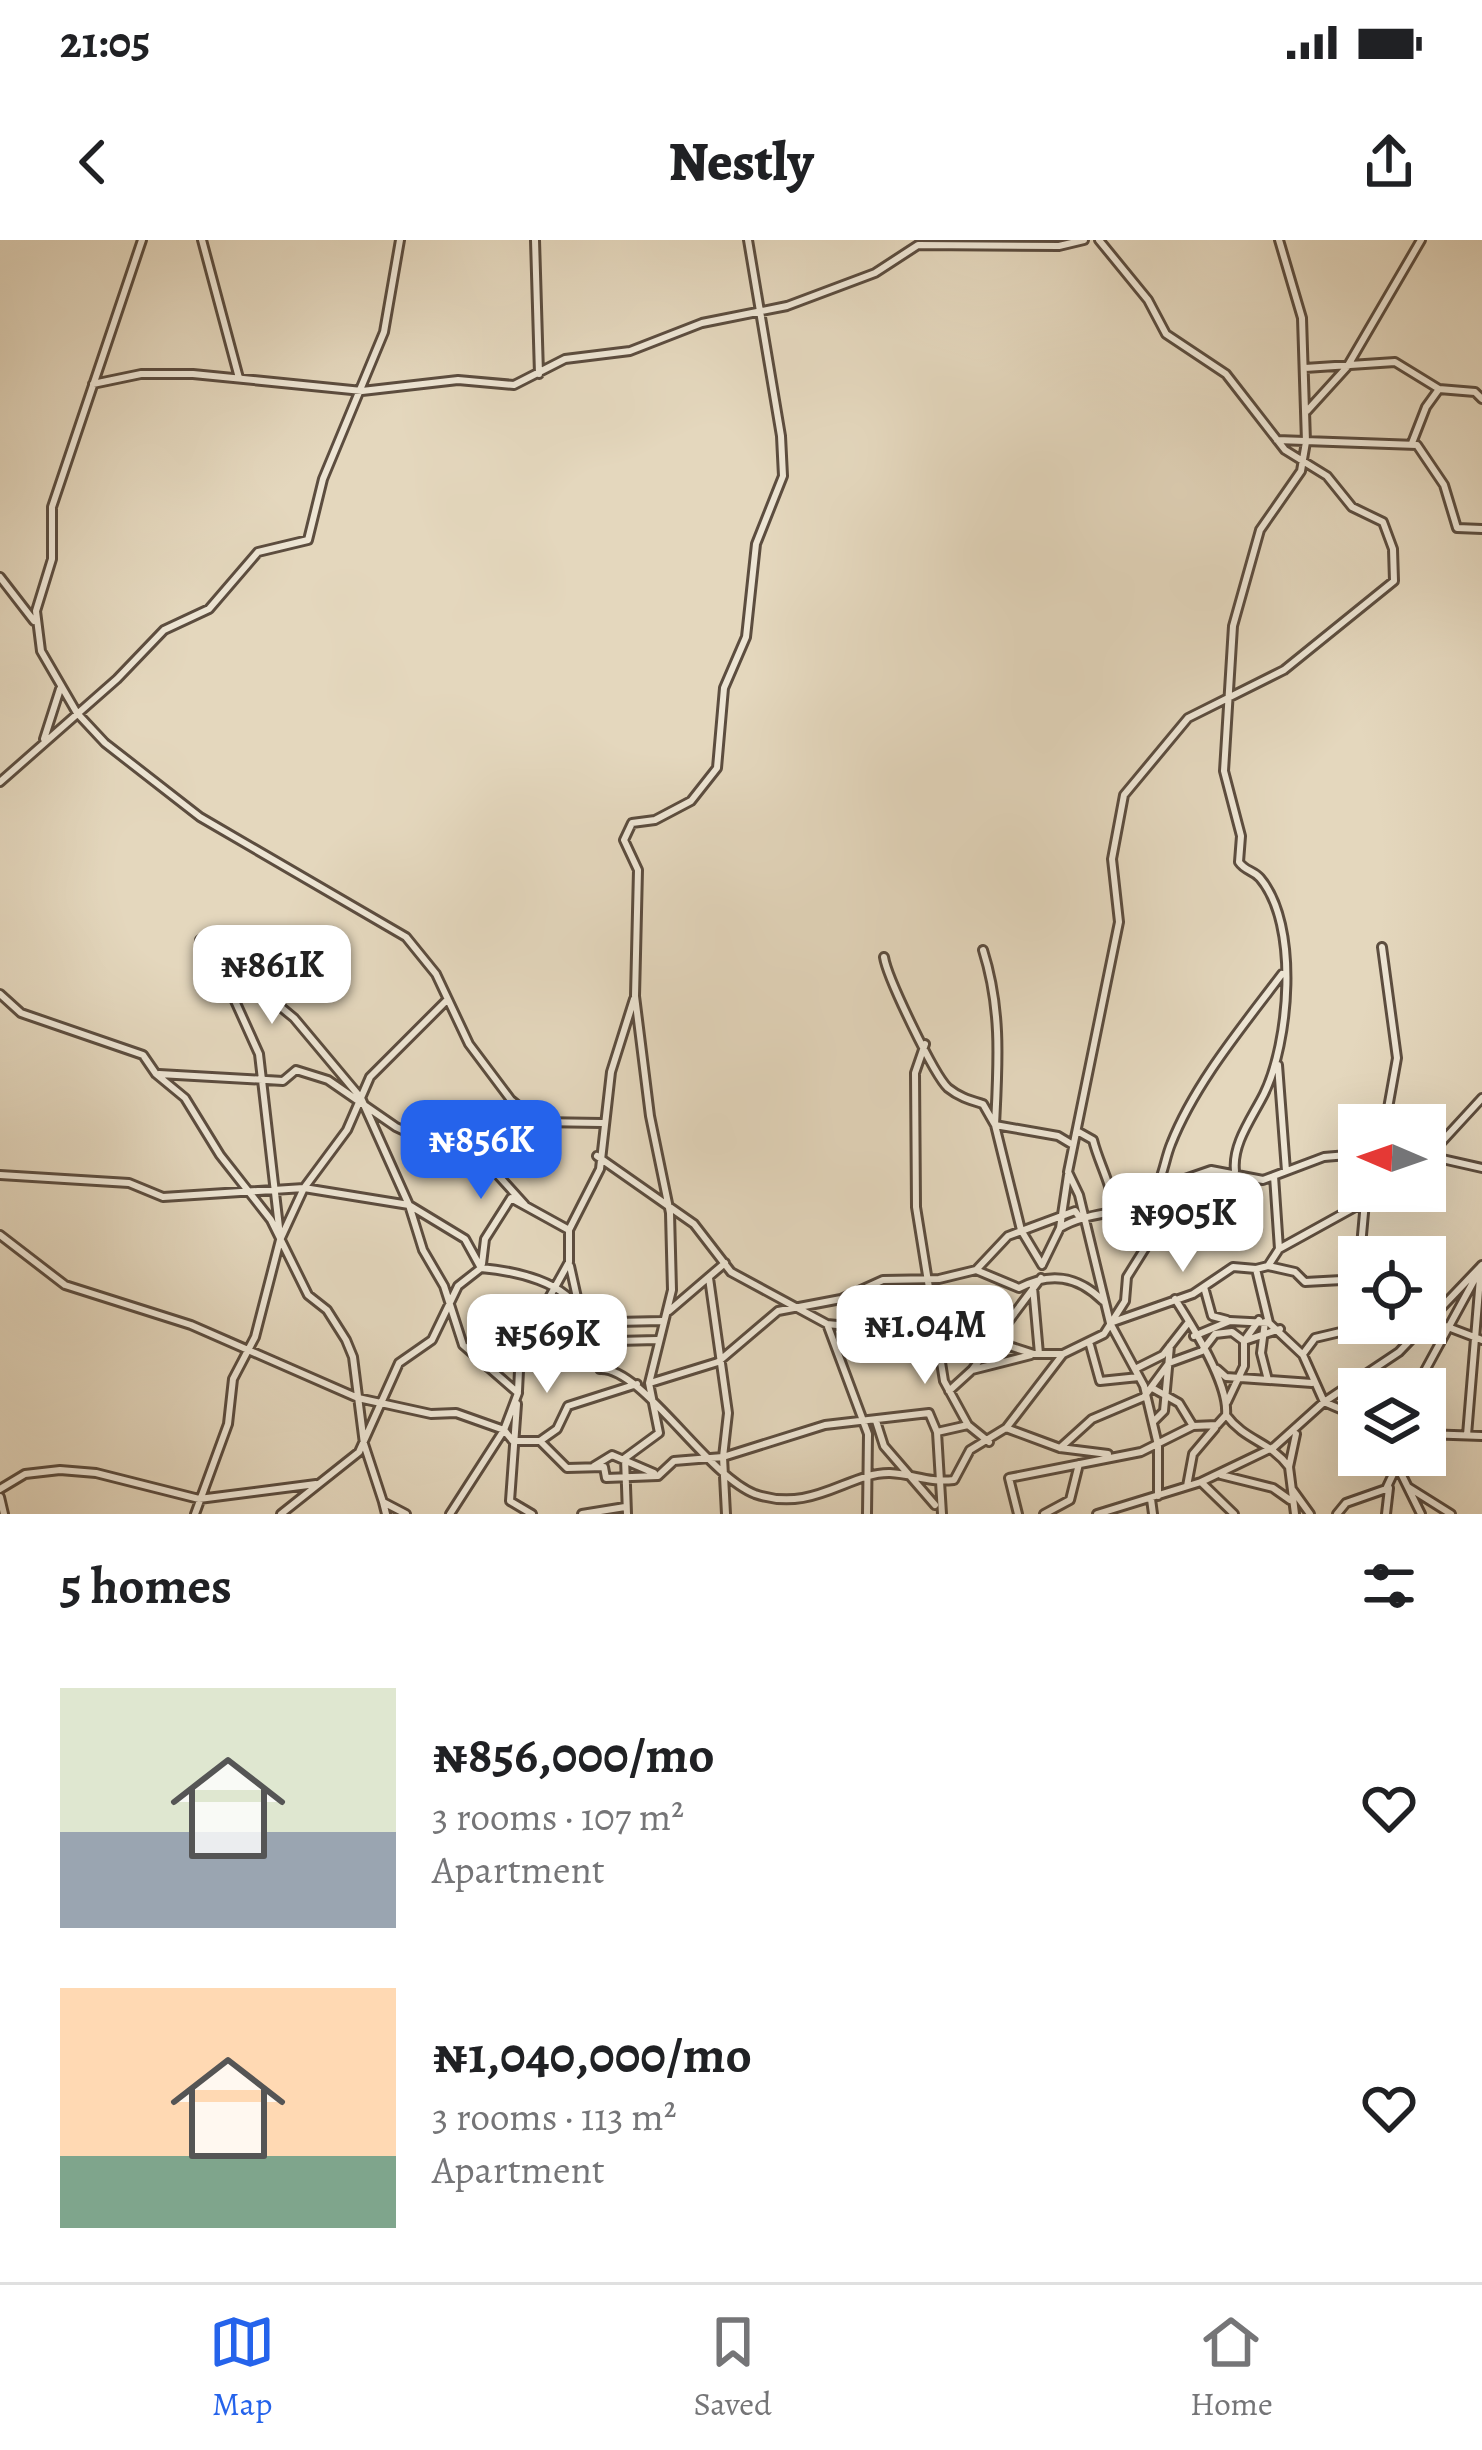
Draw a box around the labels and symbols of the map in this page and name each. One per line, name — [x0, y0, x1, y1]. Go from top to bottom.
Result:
pin: ₦861K — [188, 925, 356, 1027]
pin: ₦856K — [397, 1100, 565, 1202]
north arrow — [1338, 1104, 1446, 1212]
pin: ₦905K — [1099, 1173, 1267, 1275]
pin: ₦1.04M — [827, 1285, 1023, 1387]
pin: ₦569K — [463, 1294, 631, 1396]

